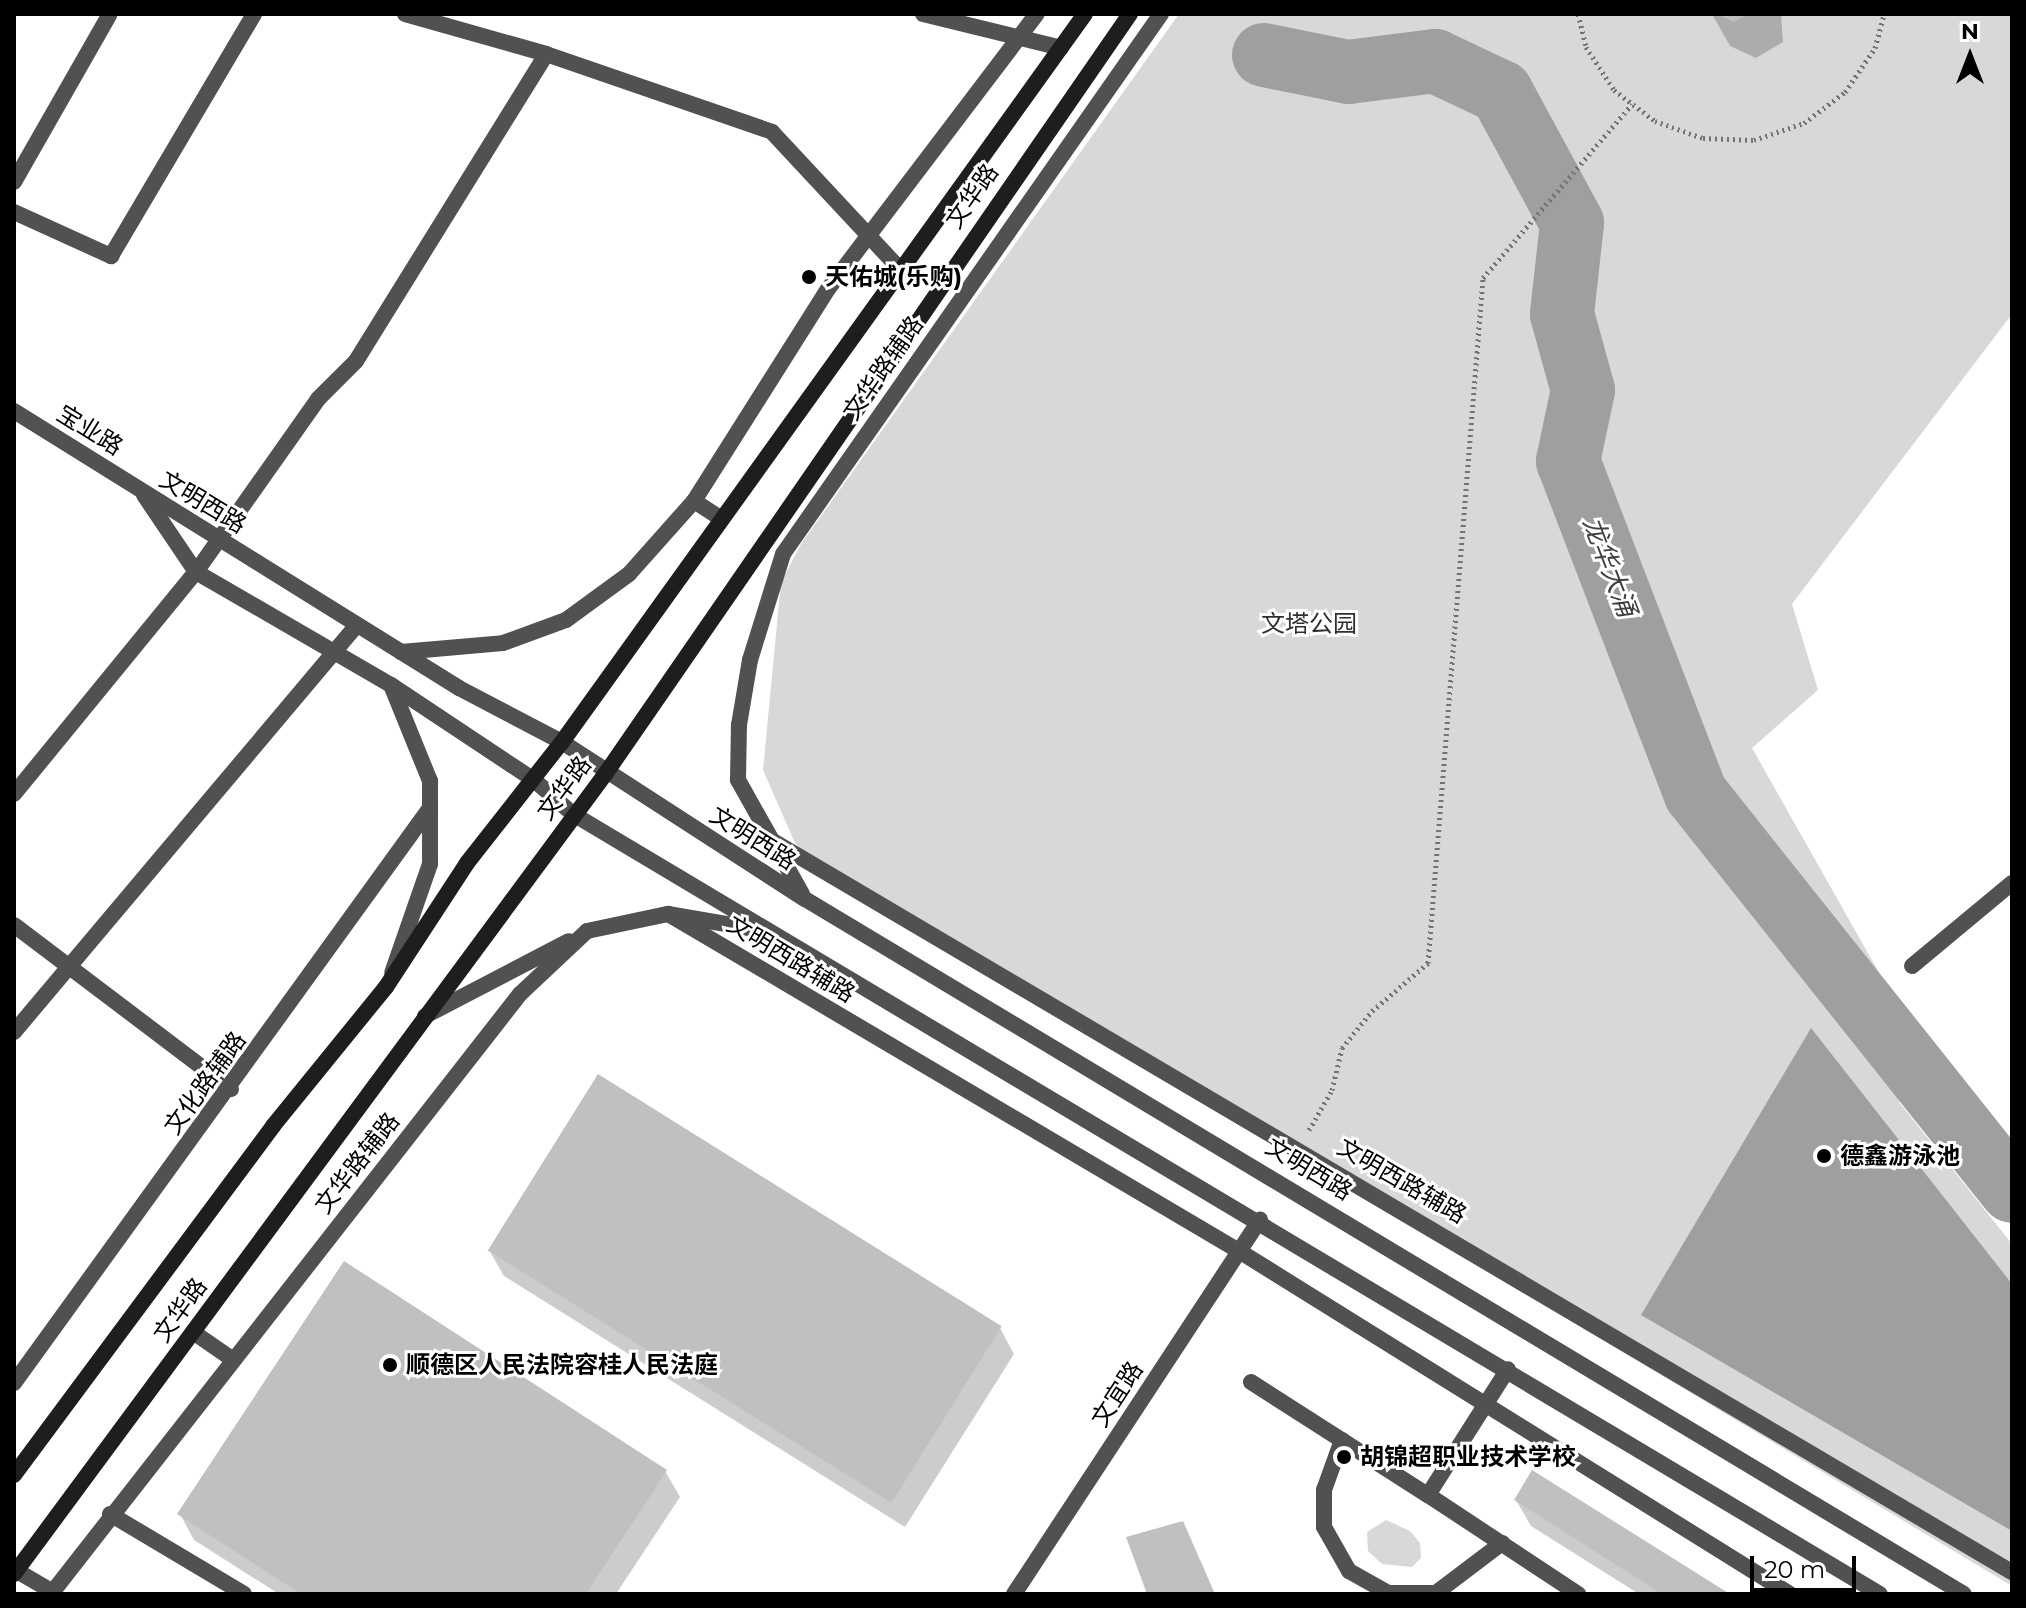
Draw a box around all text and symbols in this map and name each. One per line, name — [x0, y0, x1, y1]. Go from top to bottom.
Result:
north arrow — [1930, 16, 2010, 96]
text: N — [1961, 18, 1979, 45]
street label: 文华路 — [940, 158, 1004, 234]
place label: 天佑城(乐购) — [825, 263, 962, 291]
marker: 天佑城(乐购) — [800, 268, 818, 286]
street label: 文华路辅路 — [837, 311, 929, 425]
street label: 宝业路 — [52, 399, 128, 461]
street label: 文明西路 — [154, 465, 252, 539]
water label: 龙华大涌 — [1576, 513, 1642, 621]
park label: 文塔公园 — [1261, 610, 1357, 638]
street label: 文华路 — [531, 751, 597, 825]
street label: 文明西路 — [705, 800, 801, 876]
street label: 文明西路辅路 — [722, 910, 860, 1008]
street label: 文化路辅路 — [158, 1026, 252, 1140]
street label: 文华路辅路 — [309, 1107, 405, 1219]
street label: 文明西路 — [1260, 1132, 1358, 1206]
street label: 文明西路辅路 — [1332, 1133, 1472, 1229]
place label: 德鑫游泳池 — [1840, 1142, 1960, 1170]
marker: 德鑫游泳池 — [1815, 1147, 1833, 1165]
street label: 文华路 — [147, 1272, 213, 1348]
place label: 顺德区人民法院容桂人民法庭 — [406, 1351, 718, 1379]
marker: 顺德区人民法院容桂人民法庭 — [381, 1356, 399, 1374]
street label: 文宜路 — [1085, 1356, 1149, 1432]
place label: 胡锦超职业技术学校 — [1360, 1443, 1576, 1471]
marker: 胡锦超职业技术学校 — [1335, 1448, 1353, 1466]
scale bar — [1754, 1540, 1860, 1590]
text: 20 m — [1764, 1555, 1825, 1584]

